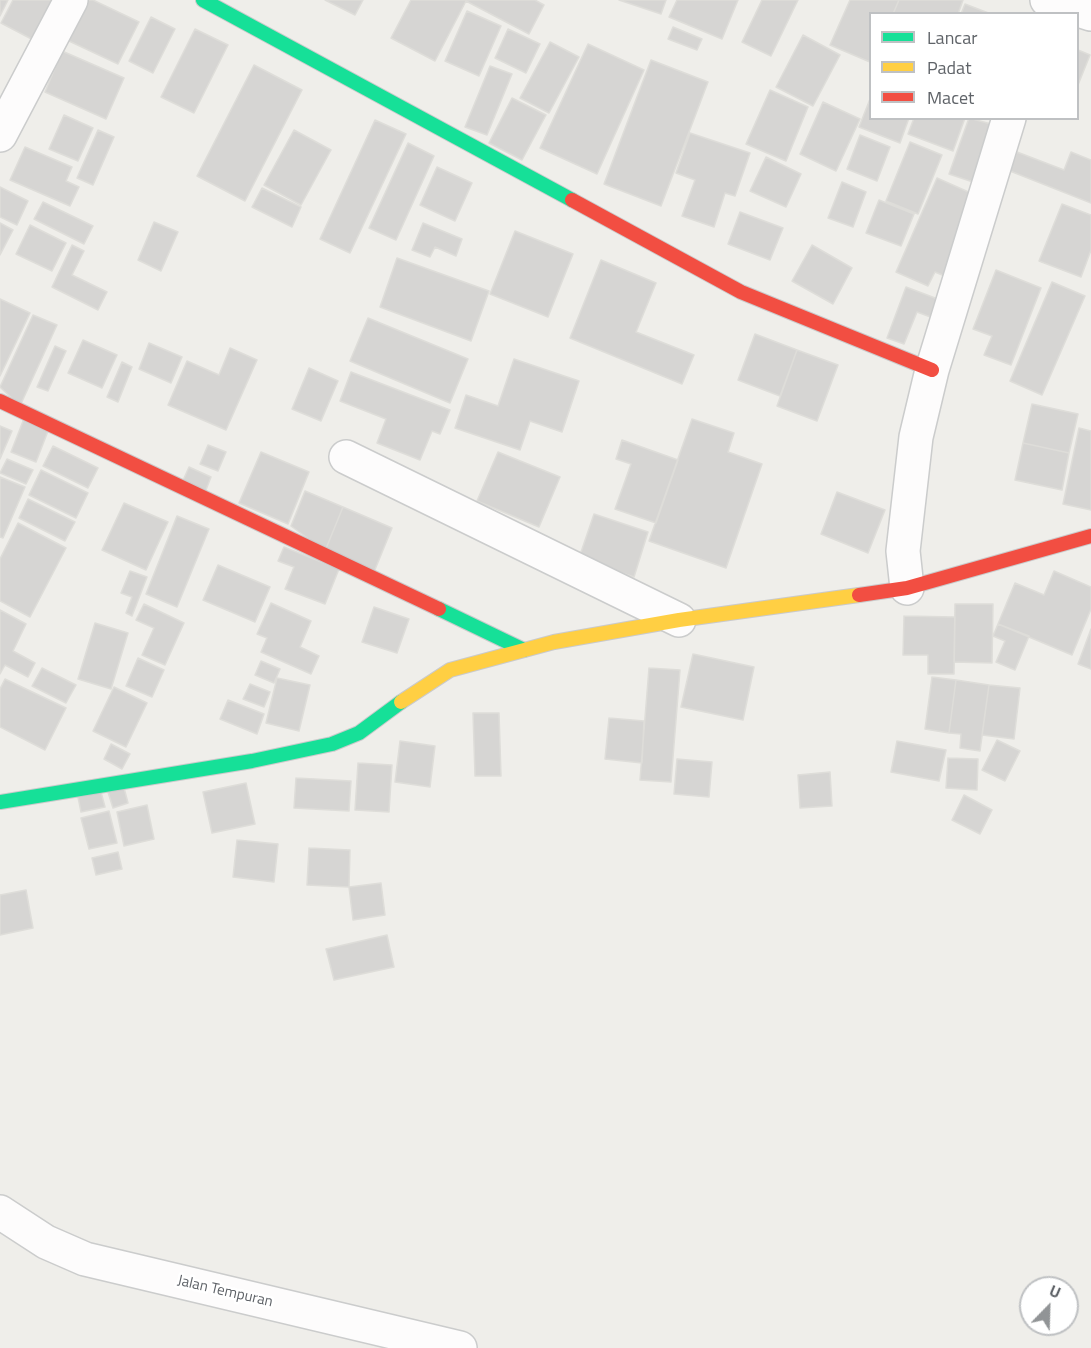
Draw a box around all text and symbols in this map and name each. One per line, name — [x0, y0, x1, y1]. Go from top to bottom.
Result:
legend — [869, 12, 1079, 120]
text: Lancar — [927, 24, 977, 51]
text: Padat — [927, 54, 971, 81]
text: Macet — [927, 84, 974, 111]
street label: Jalan Tempuran — [175, 1272, 275, 1312]
north arrow — [1019, 1276, 1079, 1336]
text: U — [1046, 1278, 1065, 1304]

